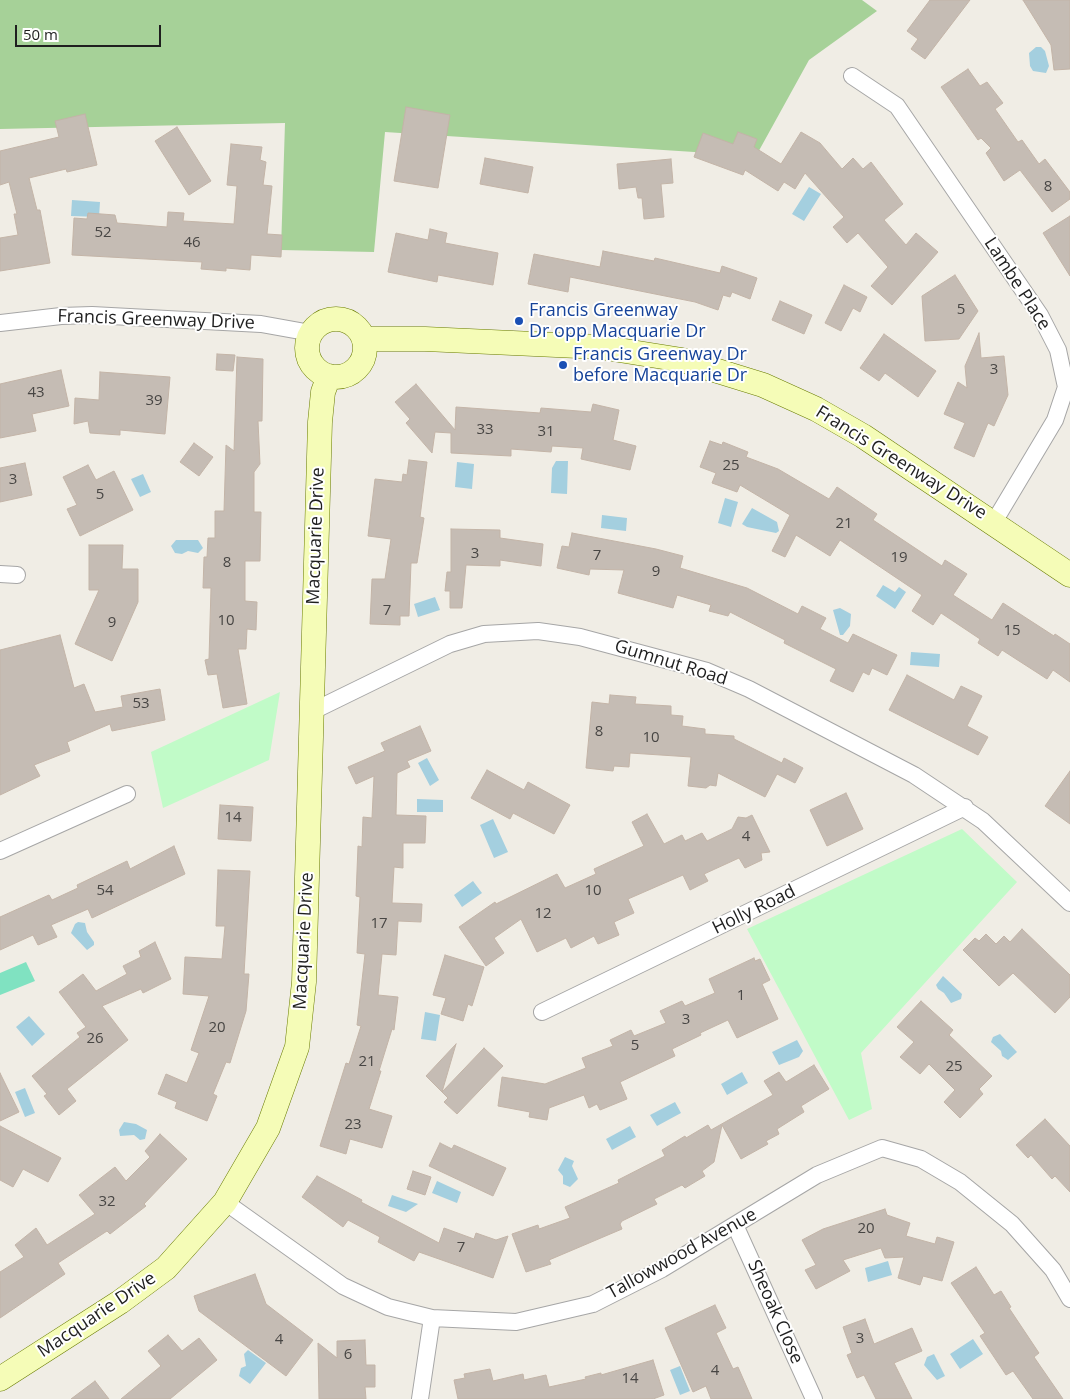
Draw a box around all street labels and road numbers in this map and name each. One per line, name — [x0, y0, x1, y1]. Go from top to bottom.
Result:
street label: Lambe Place — [979, 234, 1055, 334]
street label: Francis Greenway Drive — [57, 306, 255, 334]
street label: Francis Greenway Drive — [812, 402, 990, 524]
street label: Macquarie Drive — [303, 467, 329, 605]
street label: Gumnut Road — [612, 636, 730, 690]
street label: Macquarie Drive — [290, 872, 318, 1010]
street label: Holly Road — [709, 881, 799, 939]
street label: Tallowwood Avenue — [603, 1204, 761, 1304]
street label: Sheoak Close — [742, 1257, 808, 1367]
street label: Macquarie Drive — [34, 1268, 160, 1362]

